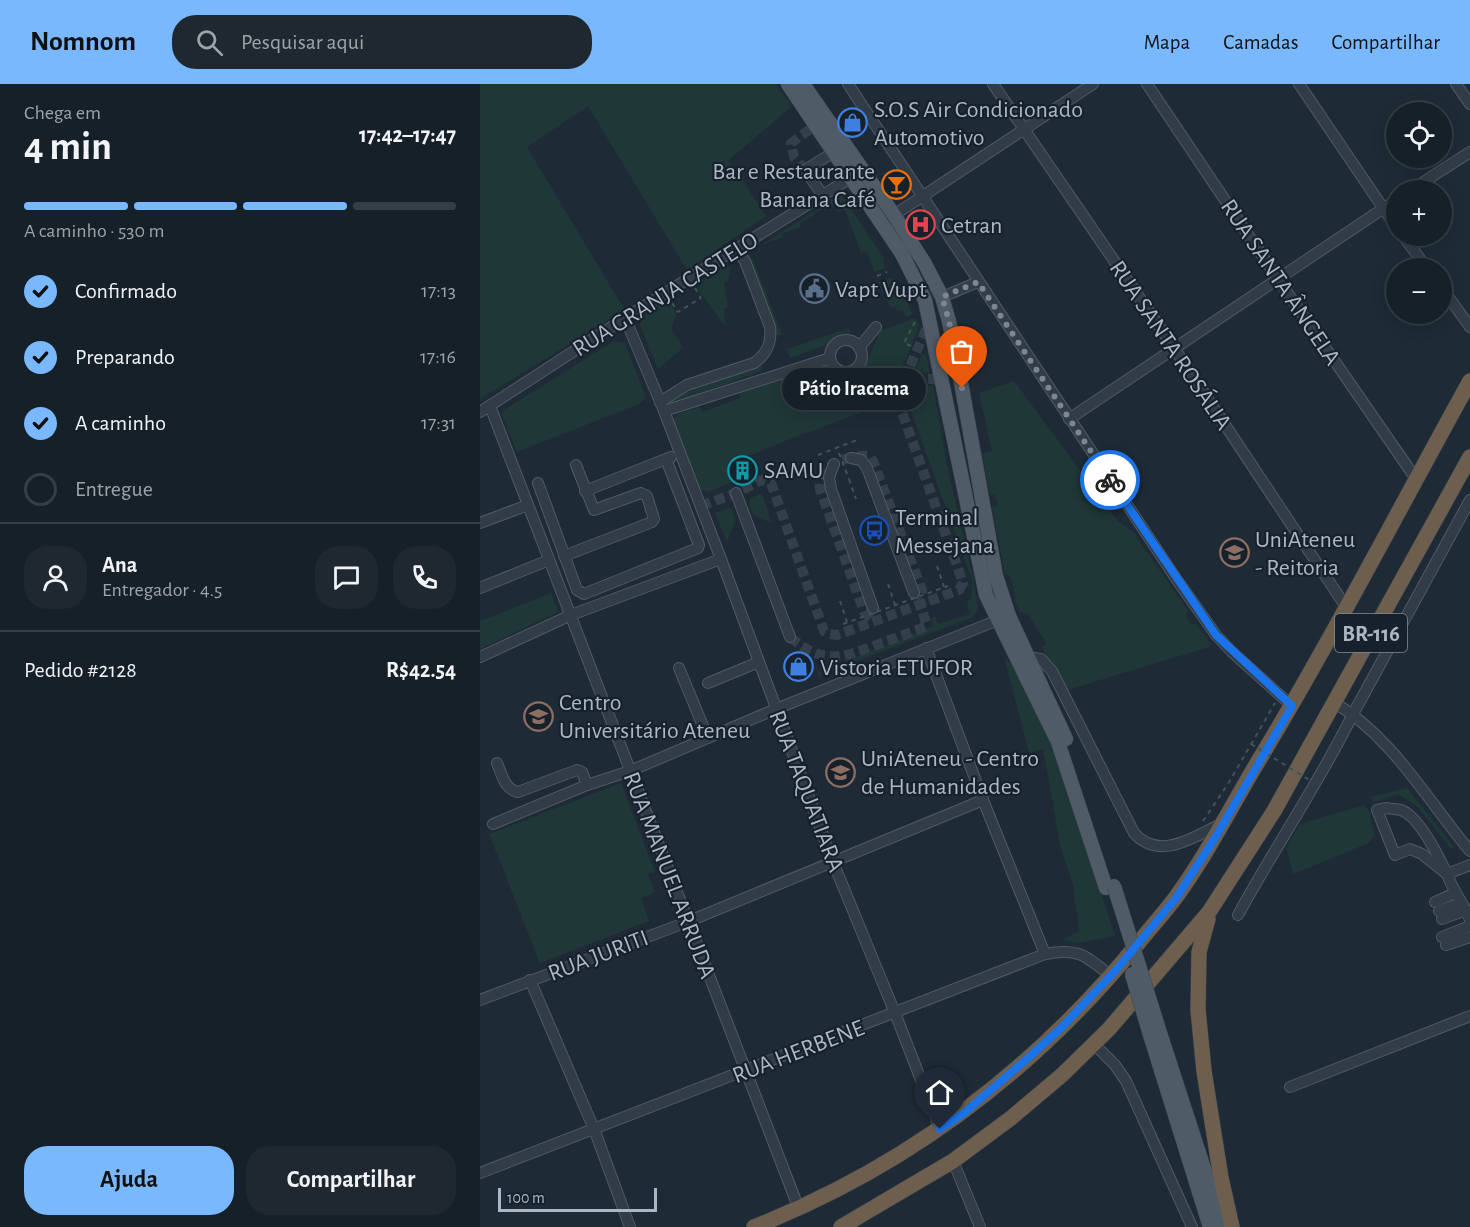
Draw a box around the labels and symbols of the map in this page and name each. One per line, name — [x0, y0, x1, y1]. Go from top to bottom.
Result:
place label: S.O.S Air Condicionado Automotivo — [874, 98, 1083, 150]
shop icon: S.O.S Air Condicionado Automotivo — [837, 107, 869, 139]
place label: Bar e Restaurante Banana Café — [712, 160, 875, 212]
bar icon: Bar e Restaurante Banana Café — [880, 169, 912, 201]
street label: RUA SANTA ÂNGELA — [1216, 194, 1346, 370]
hospital icon: Cetran — [904, 209, 936, 241]
place label: Cetran — [941, 214, 1002, 238]
street label: RUA GRANJA CASTELO — [569, 228, 762, 362]
street label: RUA SANTA ROSÁLIA — [1105, 255, 1237, 435]
public building icon: Vapt Vupt — [798, 273, 830, 305]
place label: Vapt Vupt — [835, 278, 927, 302]
pin — [936, 326, 987, 388]
callout: Pátio Iracema — [782, 367, 926, 409]
courier — [1080, 450, 1140, 510]
building icon: SAMU — [727, 454, 759, 486]
place label: SAMU — [764, 459, 823, 483]
place label: Terminal Messejana — [895, 506, 994, 558]
bus stop icon: Terminal Messejana — [858, 515, 890, 547]
place label: UniAteneu - Reitoria — [1255, 528, 1355, 580]
school or university icon: UniAteneu - Reitoria — [1218, 537, 1250, 569]
road number: BR-116 — [1335, 614, 1407, 652]
shop icon: Vistoria ETUFOR — [783, 651, 815, 683]
place label: Vistoria ETUFOR — [820, 656, 973, 680]
place label: Centro Universitário Ateneu — [559, 691, 750, 743]
school or university icon: Centro Universitário Ateneu — [522, 700, 554, 732]
street label: RUA TAQUATIARA — [764, 707, 848, 876]
place label: UniAteneu - Centro de Humanidades — [861, 747, 1039, 799]
school or university icon: UniAteneu - Centro de Humanidades — [824, 756, 856, 788]
street label: RUA MANUEL ARRUDA — [619, 769, 720, 982]
street label: RUA JURITI — [545, 926, 652, 986]
street label: RUA HERBENE — [729, 1016, 868, 1088]
pin — [914, 1067, 965, 1129]
scale bar — [498, 1185, 657, 1212]

